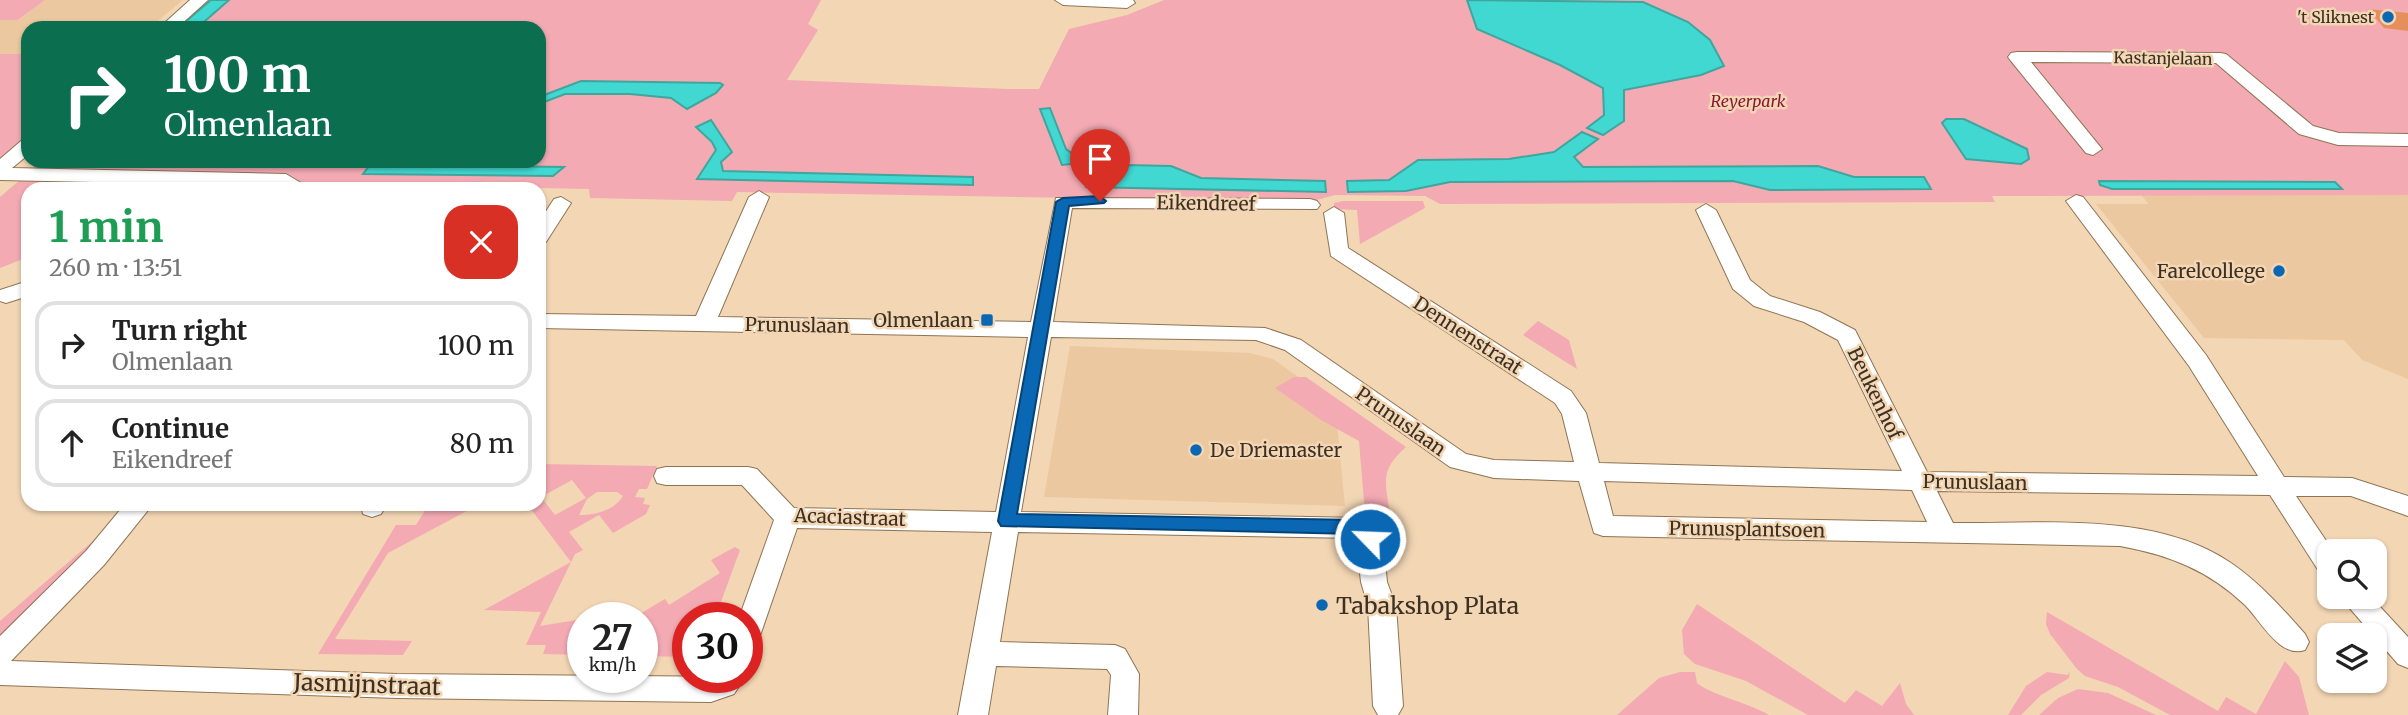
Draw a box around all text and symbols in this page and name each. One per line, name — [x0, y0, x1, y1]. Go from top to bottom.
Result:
place label: 't Sliknest — [2297, 7, 2375, 27]
marker: 't Sliknest — [2380, 9, 2396, 25]
text: 100 m — [164, 44, 311, 105]
street label: Kastanjelaan — [2113, 47, 2213, 69]
icon: right — [49, 49, 140, 140]
park label: Reyerpark — [1711, 91, 1786, 111]
text: Olmenlaan — [164, 105, 332, 145]
pin — [1070, 129, 1130, 201]
icon: arrive — [1081, 140, 1119, 178]
street label: Eikendreef — [1156, 190, 1257, 216]
text: 1 min — [49, 201, 163, 253]
button: close — [444, 205, 518, 279]
text: 260 m · 13:51 — [49, 253, 182, 282]
place label: Farelcollege — [2157, 259, 2265, 283]
marker: Farelcollege — [2271, 263, 2287, 279]
street label: Dennenstraat — [1409, 291, 1528, 379]
place label: Olmenlaan — [873, 308, 973, 332]
street label: Prunuslaan — [744, 312, 850, 338]
marker: Olmenlaan — [979, 312, 995, 328]
text: Turn right — [112, 314, 247, 347]
icon: right — [53, 326, 91, 364]
text: 100 m — [438, 329, 514, 362]
street label: Beukenhof — [1842, 343, 1908, 444]
text: Olmenlaan — [112, 347, 233, 376]
street label: Prunuslaan — [1351, 381, 1451, 461]
text: Continue — [112, 412, 229, 445]
icon: ahead — [53, 424, 91, 462]
text: 80 m — [450, 427, 514, 460]
place label: De Driemaster — [1210, 438, 1342, 462]
marker: De Driemaster — [1188, 442, 1204, 458]
text: Eikendreef — [112, 445, 232, 474]
street label: Prunuslaan — [1922, 469, 2028, 495]
position arrow — [1333, 502, 1407, 576]
street label: Acaciastraat — [793, 503, 907, 531]
street label: Prunusplantsoen — [1669, 516, 1826, 542]
map controls — [2317, 539, 2387, 693]
button: search — [2317, 539, 2387, 609]
place label: Tabakshop Plata — [1336, 591, 1519, 620]
marker: Tabakshop Plata — [1314, 597, 1330, 613]
speed limit sign: 30 — [672, 602, 763, 693]
text: 27 — [592, 616, 633, 660]
button: layers — [2317, 623, 2387, 693]
text: km/h — [589, 653, 636, 676]
street label: Jasmijnstraat — [292, 667, 441, 701]

